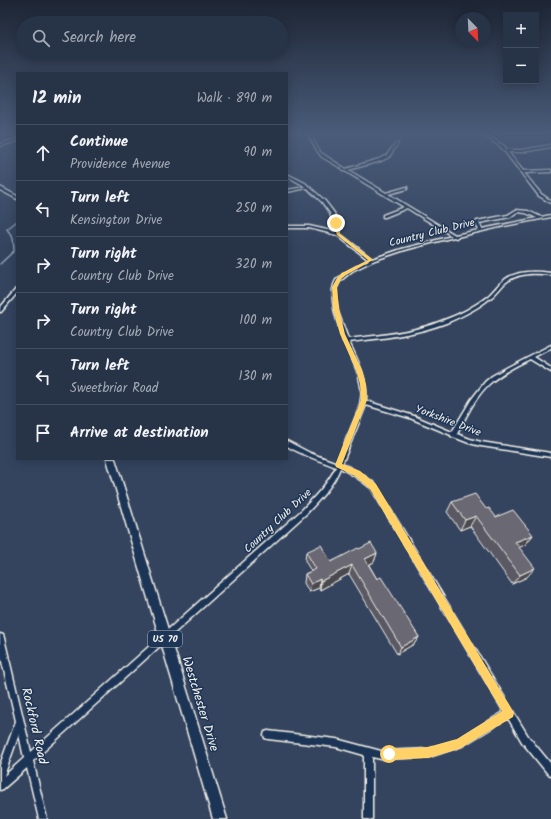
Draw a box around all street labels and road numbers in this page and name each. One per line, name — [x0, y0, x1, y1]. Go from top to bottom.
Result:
street label: Country Club Drive — [387, 214, 477, 252]
street label: Yorkshire Drive — [412, 400, 484, 442]
street label: Country Club Drive — [240, 484, 316, 558]
road number: US 70 — [148, 631, 182, 647]
street label: Westchester Drive — [176, 654, 224, 754]
street label: Rockford Road — [15, 686, 53, 767]

